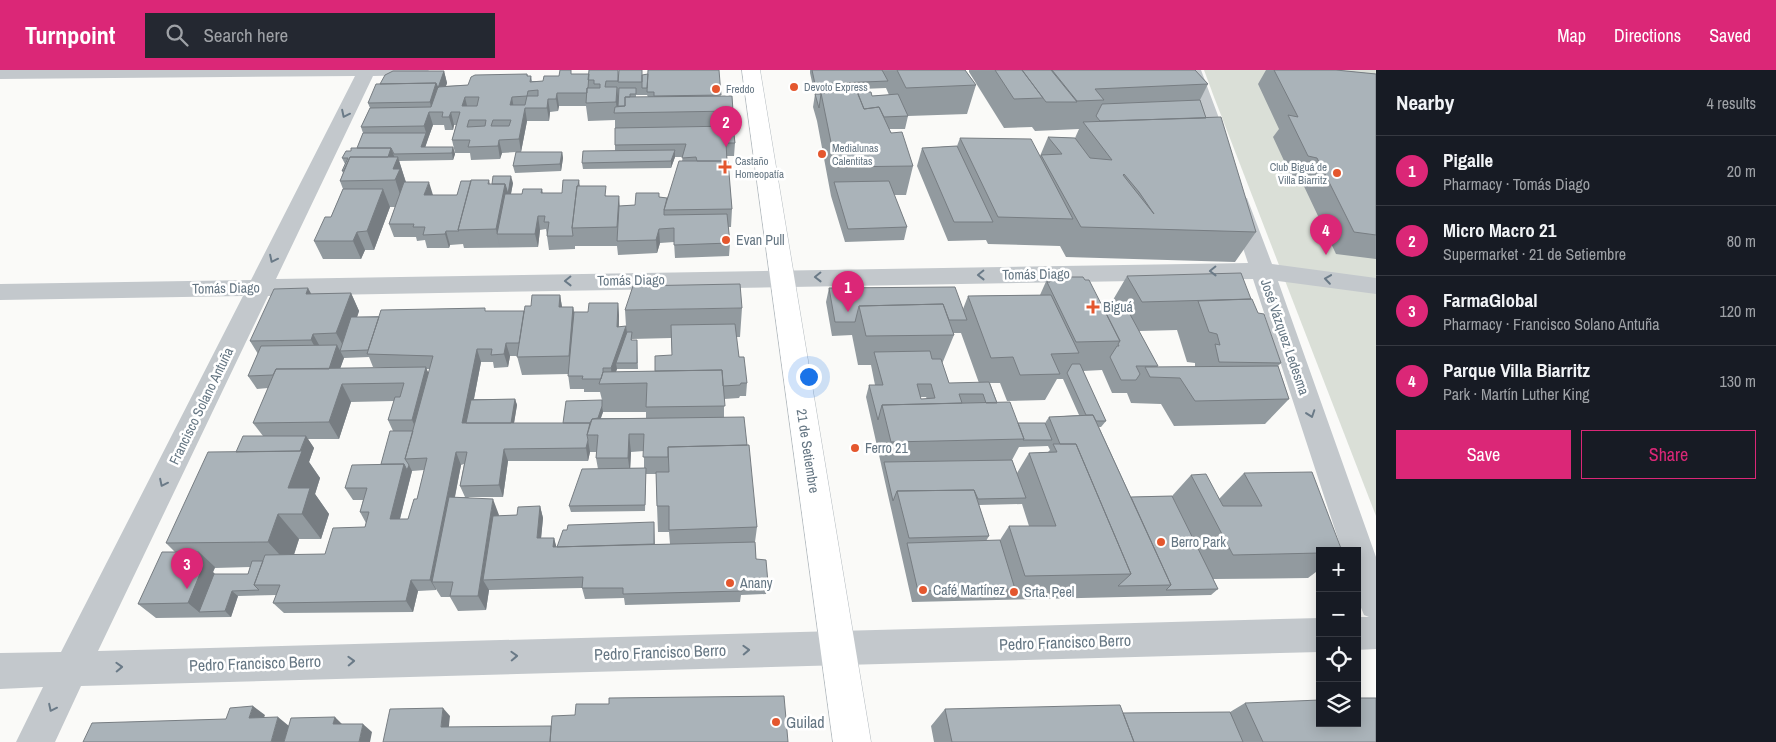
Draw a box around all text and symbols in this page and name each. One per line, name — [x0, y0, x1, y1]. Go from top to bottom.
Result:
search box — [145, 13, 495, 58]
text: Turnpoint — [25, 19, 115, 51]
icon: search — [163, 21, 191, 49]
text: Search here — [203, 22, 288, 48]
text: Map — [1557, 23, 1586, 48]
text: Directions — [1614, 23, 1681, 48]
text: Saved — [1709, 23, 1751, 48]
place label: Devoto Express — [804, 80, 868, 94]
marker: Devoto Express — [788, 81, 800, 93]
place label: Freddo — [726, 82, 755, 96]
marker: Freddo — [710, 83, 722, 95]
text: Nearby — [1396, 88, 1454, 117]
text: 4 results — [1706, 92, 1756, 114]
pin: 2 — [710, 106, 742, 147]
one-way arrow — [341, 109, 351, 118]
place label: Medialunas Calentitas — [832, 141, 879, 168]
text: Pigalle — [1443, 147, 1493, 173]
marker: Medialunas Calentitas — [816, 148, 828, 160]
place label: Castaño Homeopatía — [735, 154, 784, 181]
place label: Club Biguá de Villa Biarritz — [1270, 160, 1327, 187]
text: 1 — [1408, 160, 1416, 182]
text: 20 m — [1727, 160, 1756, 182]
marker: Castaño Homeopatía — [719, 161, 731, 173]
marker: Club Biguá de Villa Biarritz — [1331, 167, 1343, 179]
text: Pharmacy · Tomás Diago — [1443, 173, 1590, 195]
pin: 4 — [1310, 214, 1342, 255]
text: Micro Macro 21 — [1443, 217, 1556, 243]
text: 2 — [1408, 230, 1416, 252]
text: 80 m — [1727, 230, 1756, 252]
place label: Evan Pull — [736, 231, 785, 249]
marker: Evan Pull — [720, 234, 732, 246]
text: Supermarket · 21 de Setiembre — [1443, 243, 1626, 265]
one-way arrow — [269, 254, 279, 263]
street label: Tomás Diago — [1002, 264, 1070, 284]
one-way arrow — [1209, 266, 1216, 276]
street label: Tomás Diago — [597, 270, 665, 290]
one-way arrow — [976, 270, 984, 280]
pin: 1 — [832, 271, 864, 312]
one-way arrow — [814, 272, 822, 282]
one-way arrow — [1323, 275, 1332, 285]
one-way arrow — [564, 276, 572, 287]
street label: José Vázquez Ledesma — [1257, 277, 1314, 398]
street label: Tomás Diago — [192, 278, 260, 298]
text: FarmaGlobal — [1443, 287, 1538, 313]
place label: Biguá — [1103, 298, 1134, 316]
text: 3 — [1408, 300, 1416, 322]
text: 120 m — [1720, 300, 1756, 322]
marker: Biguá — [1087, 301, 1099, 313]
text: Pharmacy · Francisco Solano Antuña — [1443, 313, 1660, 335]
street label: Francisco Solano Antuña — [165, 344, 237, 468]
text: Parque Villa Biarritz — [1443, 357, 1590, 383]
your location — [796, 364, 822, 390]
text: 4 — [1408, 370, 1416, 392]
text: 130 m — [1720, 370, 1756, 392]
text: Park · Martín Luther King — [1443, 383, 1590, 405]
street label: 21 de Setiembre — [792, 408, 824, 494]
one-way arrow — [1305, 409, 1315, 417]
button: Save — [1396, 430, 1571, 479]
button: Share — [1581, 430, 1756, 479]
place label: Ferro 21 — [865, 439, 908, 457]
marker: Ferro 21 — [849, 442, 861, 454]
one-way arrow — [159, 478, 169, 487]
place label: Berro Park — [1171, 533, 1226, 551]
marker: Berro Park — [1155, 536, 1167, 548]
map controls — [1316, 547, 1361, 727]
button: + — [1316, 547, 1361, 592]
pin: 3 — [171, 548, 203, 589]
place label: Anany — [739, 574, 773, 592]
marker: Anany — [724, 577, 736, 589]
place label: Café Martínez — [933, 581, 1005, 599]
place label: Srta. Peel — [1024, 583, 1074, 601]
marker: Café Martínez — [917, 584, 929, 596]
marker: Srta. Peel — [1008, 586, 1020, 598]
button: − — [1316, 592, 1361, 637]
street label: Pedro Francisco Berro — [999, 629, 1131, 655]
button: locate — [1316, 637, 1361, 682]
street label: Pedro Francisco Berro — [594, 639, 726, 665]
one-way arrow — [742, 645, 750, 655]
street label: Pedro Francisco Berro — [189, 650, 321, 676]
one-way arrow — [510, 651, 518, 662]
one-way arrow — [347, 655, 355, 666]
one-way arrow — [115, 662, 123, 672]
button: layers — [1316, 682, 1361, 727]
one-way arrow — [48, 703, 58, 712]
place label: Guilad — [786, 711, 825, 733]
marker: Guilad — [770, 716, 782, 728]

